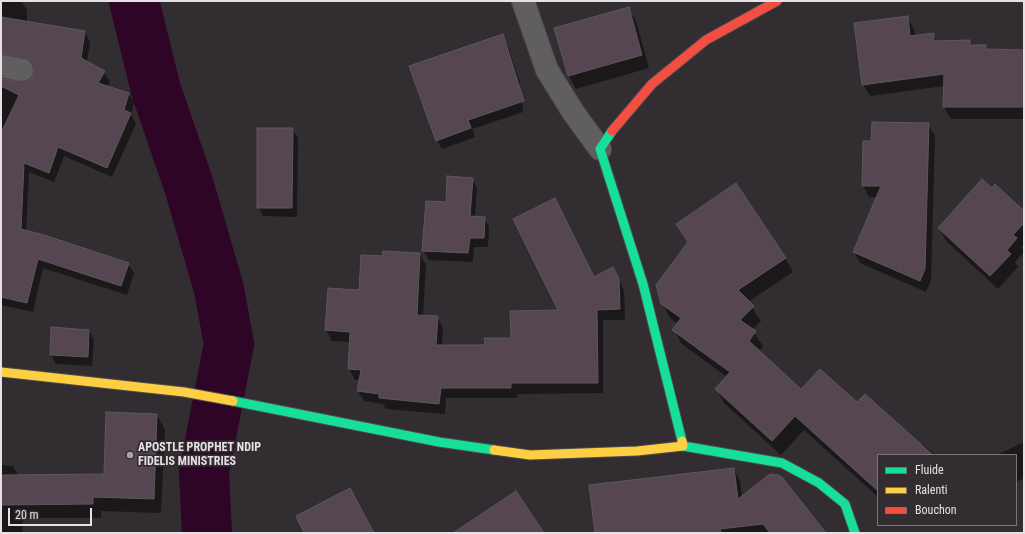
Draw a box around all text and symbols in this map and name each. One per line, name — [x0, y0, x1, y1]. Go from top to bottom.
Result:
place label: APOSTLE PROPHET NDIP FIDELIS MINISTRIES — [138, 441, 261, 469]
marker: APOSTLE PROPHET NDIP FIDELIS MINISTRIES — [125, 450, 135, 460]
legend — [877, 454, 1017, 526]
text: Fluide — [915, 463, 944, 477]
text: Ralenti — [915, 483, 948, 497]
scale bar — [10, 500, 94, 526]
text: Bouchon — [915, 503, 957, 517]
text: 20 m — [15, 508, 39, 522]

